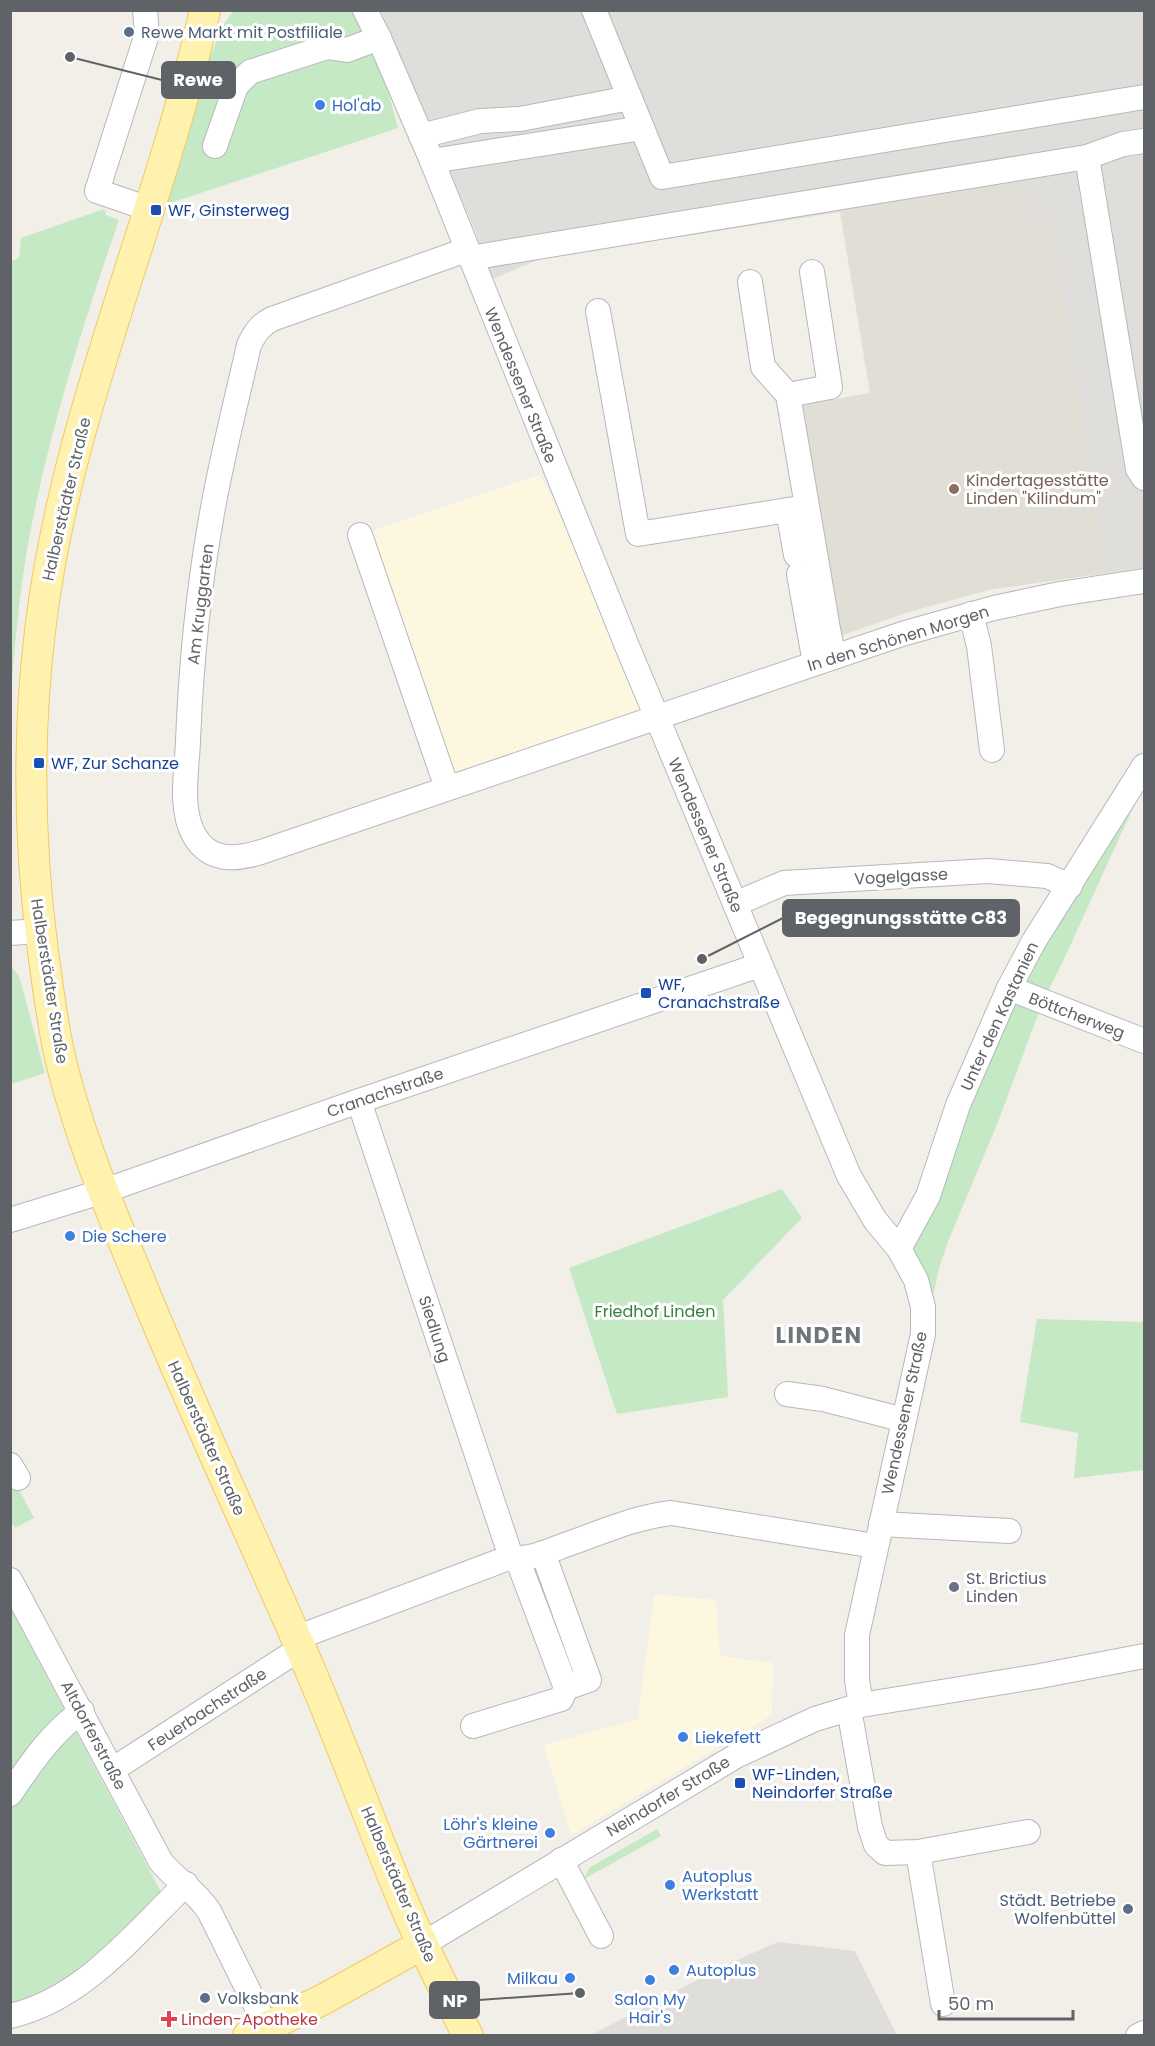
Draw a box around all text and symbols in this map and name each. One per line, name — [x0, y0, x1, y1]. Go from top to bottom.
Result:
place label: Rewe Markt mit Postfiliale — [141, 21, 343, 44]
marker: Rewe Markt mit Postfiliale — [122, 25, 136, 39]
callout: Rewe — [162, 62, 235, 98]
text: Rewe — [173, 67, 223, 92]
place label: Hol'ab — [332, 94, 382, 117]
marker: Hol'ab — [313, 98, 327, 112]
place label: WF, Ginsterweg — [168, 199, 290, 222]
marker: WF, Ginsterweg — [149, 203, 163, 217]
street label: Wendessener Straße — [479, 304, 562, 467]
street label: Halberstädter Straße — [36, 415, 97, 583]
place label: Kindertagesstätte Linden "Kilindum" — [966, 469, 1109, 510]
marker: Kindertagesstätte Linden "Kilindum" — [947, 482, 961, 496]
street label: Am Kruggarten — [182, 542, 219, 666]
street label: In den Schönen Morgen — [804, 600, 992, 677]
place label: WF, Zur Schanze — [51, 752, 179, 775]
street label: Wendessener Straße — [662, 754, 749, 916]
marker: WF, Zur Schanze — [32, 756, 46, 770]
street label: Vogelgasse — [853, 863, 949, 890]
street label: Halberstädter Straße — [25, 897, 74, 1065]
callout: Begegnungsstätte C83 — [783, 900, 1019, 936]
text: Begegnungsstätte C83 — [795, 905, 1007, 930]
street label: Unter den Kastanien — [955, 938, 1044, 1094]
place label: WF, Cranachstraße — [658, 973, 780, 1014]
marker: WF, Cranachstraße — [639, 986, 653, 1000]
street label: Böttcherweg — [1025, 987, 1128, 1044]
street label: Cranachstraße — [324, 1062, 447, 1123]
place label: Die Schere — [82, 1225, 167, 1248]
marker: Die Schere — [63, 1229, 77, 1243]
street label: Siedlung — [413, 1293, 456, 1366]
park label: Friedhof Linden — [595, 1300, 715, 1323]
district label: LINDEN — [776, 1320, 862, 1351]
street label: Wendessener Straße — [876, 1329, 933, 1497]
street label: Halberstädter Straße — [162, 1357, 251, 1519]
place label: St. Brictius Linden — [966, 1567, 1047, 1608]
marker: St. Brictius Linden — [947, 1580, 961, 1594]
street label: Feuerbachstraße — [143, 1662, 271, 1757]
street label: Altdorferstraße — [55, 1677, 132, 1794]
place label: Liekefett — [695, 1726, 761, 1749]
marker: Liekefett — [676, 1730, 690, 1744]
street label: Neindorfer Straße — [602, 1750, 735, 1842]
place label: WF-Linden, Neindorfer Straße — [752, 1763, 893, 1804]
marker: WF-Linden, Neindorfer Straße — [733, 1776, 747, 1790]
street label: Halberstädter Straße — [355, 1803, 442, 1966]
place label: Löhr's kleine Gärtnerei — [443, 1813, 538, 1854]
marker: Löhr's kleine Gärtnerei — [543, 1826, 557, 1840]
place label: Autoplus Werkstatt — [682, 1865, 759, 1906]
marker: Autoplus Werkstatt — [663, 1878, 677, 1892]
place label: Städt. Betriebe Wolfenbüttel — [1000, 1889, 1116, 1930]
marker: Städt. Betriebe Wolfenbüttel — [1121, 1902, 1135, 1916]
place label: Autoplus — [686, 1959, 756, 1982]
marker: Autoplus — [667, 1963, 681, 1977]
place label: Milkau — [507, 1967, 558, 1990]
marker: Milkau — [563, 1971, 577, 1985]
marker: Salon My Hair's — [643, 1973, 657, 1987]
callout: NP — [430, 1982, 479, 2018]
scale bar — [939, 1983, 1072, 2021]
place label: Volksbank — [217, 1987, 299, 2010]
text: NP — [443, 1988, 467, 2013]
place label: Salon My Hair's — [614, 1988, 686, 2029]
marker: Volksbank — [198, 1991, 212, 2005]
text: 50 m — [948, 1991, 994, 2016]
place label: Linden-Apotheke — [181, 2008, 318, 2031]
marker: Linden-Apotheke — [162, 2012, 176, 2026]

